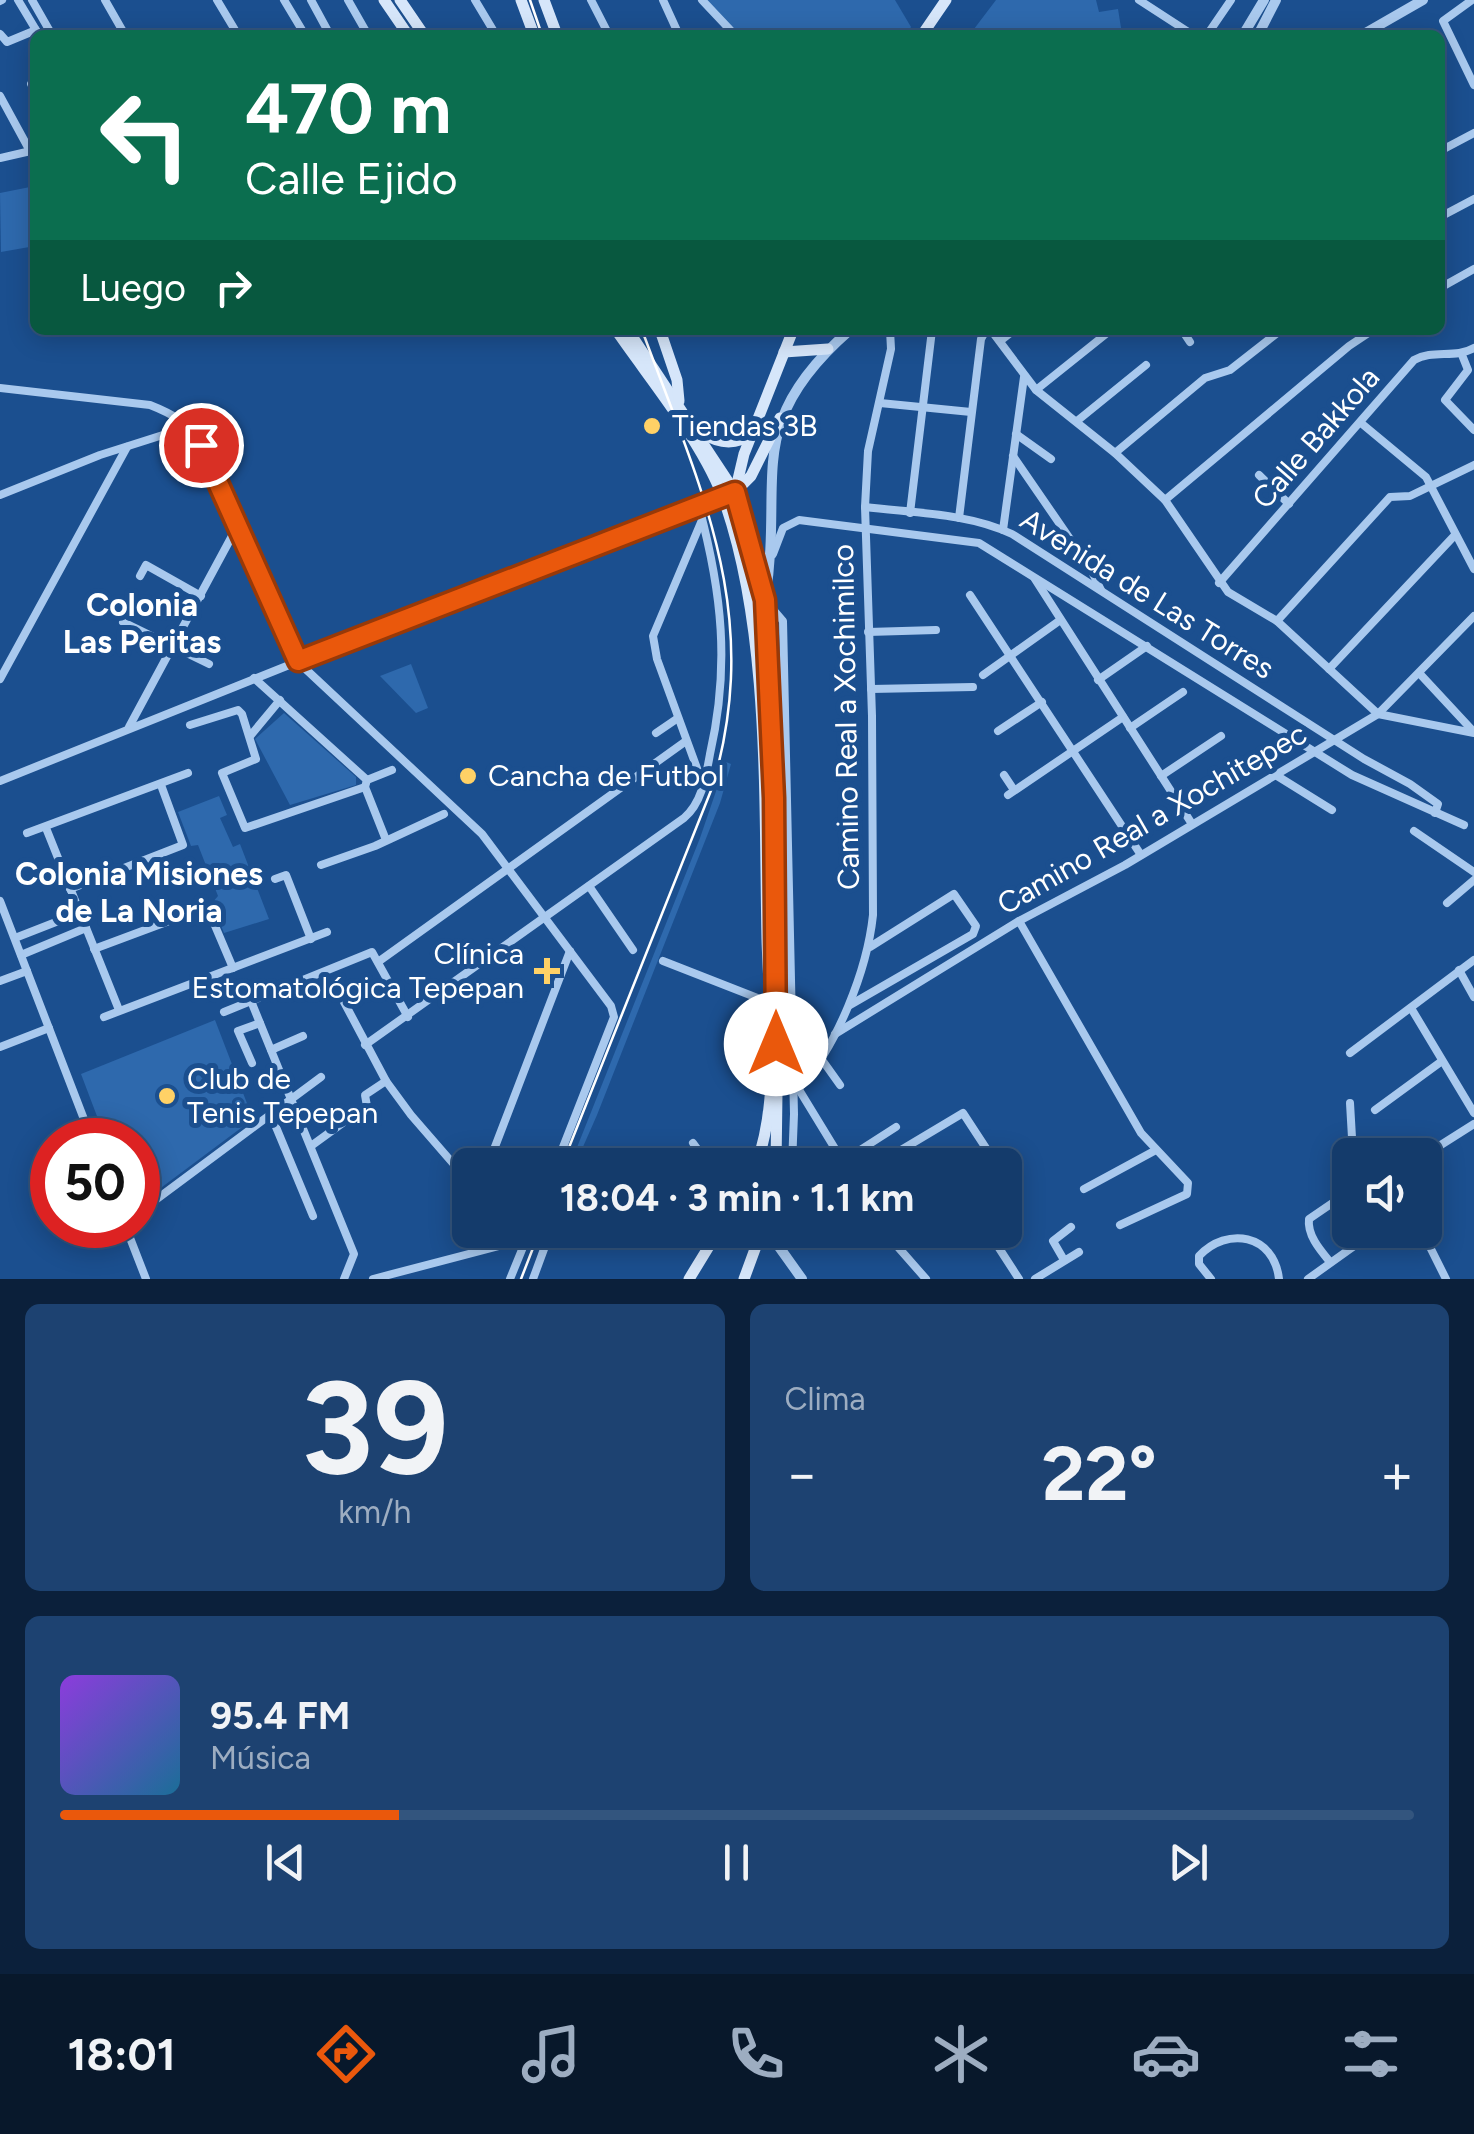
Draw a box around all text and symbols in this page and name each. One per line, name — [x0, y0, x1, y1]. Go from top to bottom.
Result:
text: 470 m — [245, 66, 451, 151]
icon: left — [80, 70, 210, 200]
text: Calle Ejido — [245, 151, 458, 205]
icon: right — [206, 260, 261, 315]
text: Luego — [80, 265, 186, 311]
street label: Calle Bakkola — [1244, 359, 1387, 516]
pin — [159, 403, 244, 488]
place label: Tiendas 3B — [672, 407, 818, 444]
marker: Tiendas 3B — [641, 415, 663, 437]
icon: arrive — [174, 418, 229, 473]
street label: Avenida de Las Torres — [1014, 501, 1281, 687]
street label: Camino Real a Xochimilco — [824, 544, 867, 890]
district label: Colonia Las Peritas — [63, 586, 221, 661]
street label: Camino Real a Xochitepec — [990, 715, 1313, 922]
place label: Cancha de Futbol — [488, 757, 724, 794]
marker: Cancha de Futbol — [457, 765, 479, 787]
district label: Colonia Misiones de La Noria — [15, 855, 263, 930]
place label: Clínica Estomatológica Tepepan — [192, 935, 524, 1006]
marker: Clínica Estomatológica Tepepan — [534, 958, 560, 984]
position arrow — [724, 992, 828, 1096]
place label: Club de Tenis Tepepan — [187, 1060, 378, 1131]
marker: Club de Tenis Tepepan — [156, 1085, 178, 1107]
speed limit sign: 50 — [30, 1118, 160, 1248]
map controls — [1332, 1138, 1442, 1248]
button: sound — [1332, 1138, 1442, 1248]
text: 18:04 · 3 min · 1.1 km — [560, 1175, 914, 1221]
text: 39 — [301, 1350, 449, 1506]
text: Clima — [785, 1380, 866, 1418]
text: 22° — [1042, 1429, 1157, 1519]
text: − — [785, 1441, 819, 1507]
text: + — [1380, 1441, 1414, 1507]
text: km/h — [338, 1493, 411, 1531]
text: 95.4 FM — [210, 1693, 350, 1739]
text: Música — [210, 1739, 311, 1777]
icon: previous — [258, 1835, 313, 1890]
icon: pause — [709, 1835, 764, 1890]
icon: next — [1161, 1835, 1216, 1890]
icon: directions — [311, 2019, 381, 2089]
icon: music — [516, 2019, 586, 2089]
icon: phone — [721, 2019, 791, 2089]
icon: climate — [926, 2019, 996, 2089]
icon: car — [1131, 2019, 1201, 2089]
icon: filters — [1336, 2019, 1406, 2089]
text: 18:01 — [68, 2027, 176, 2081]

